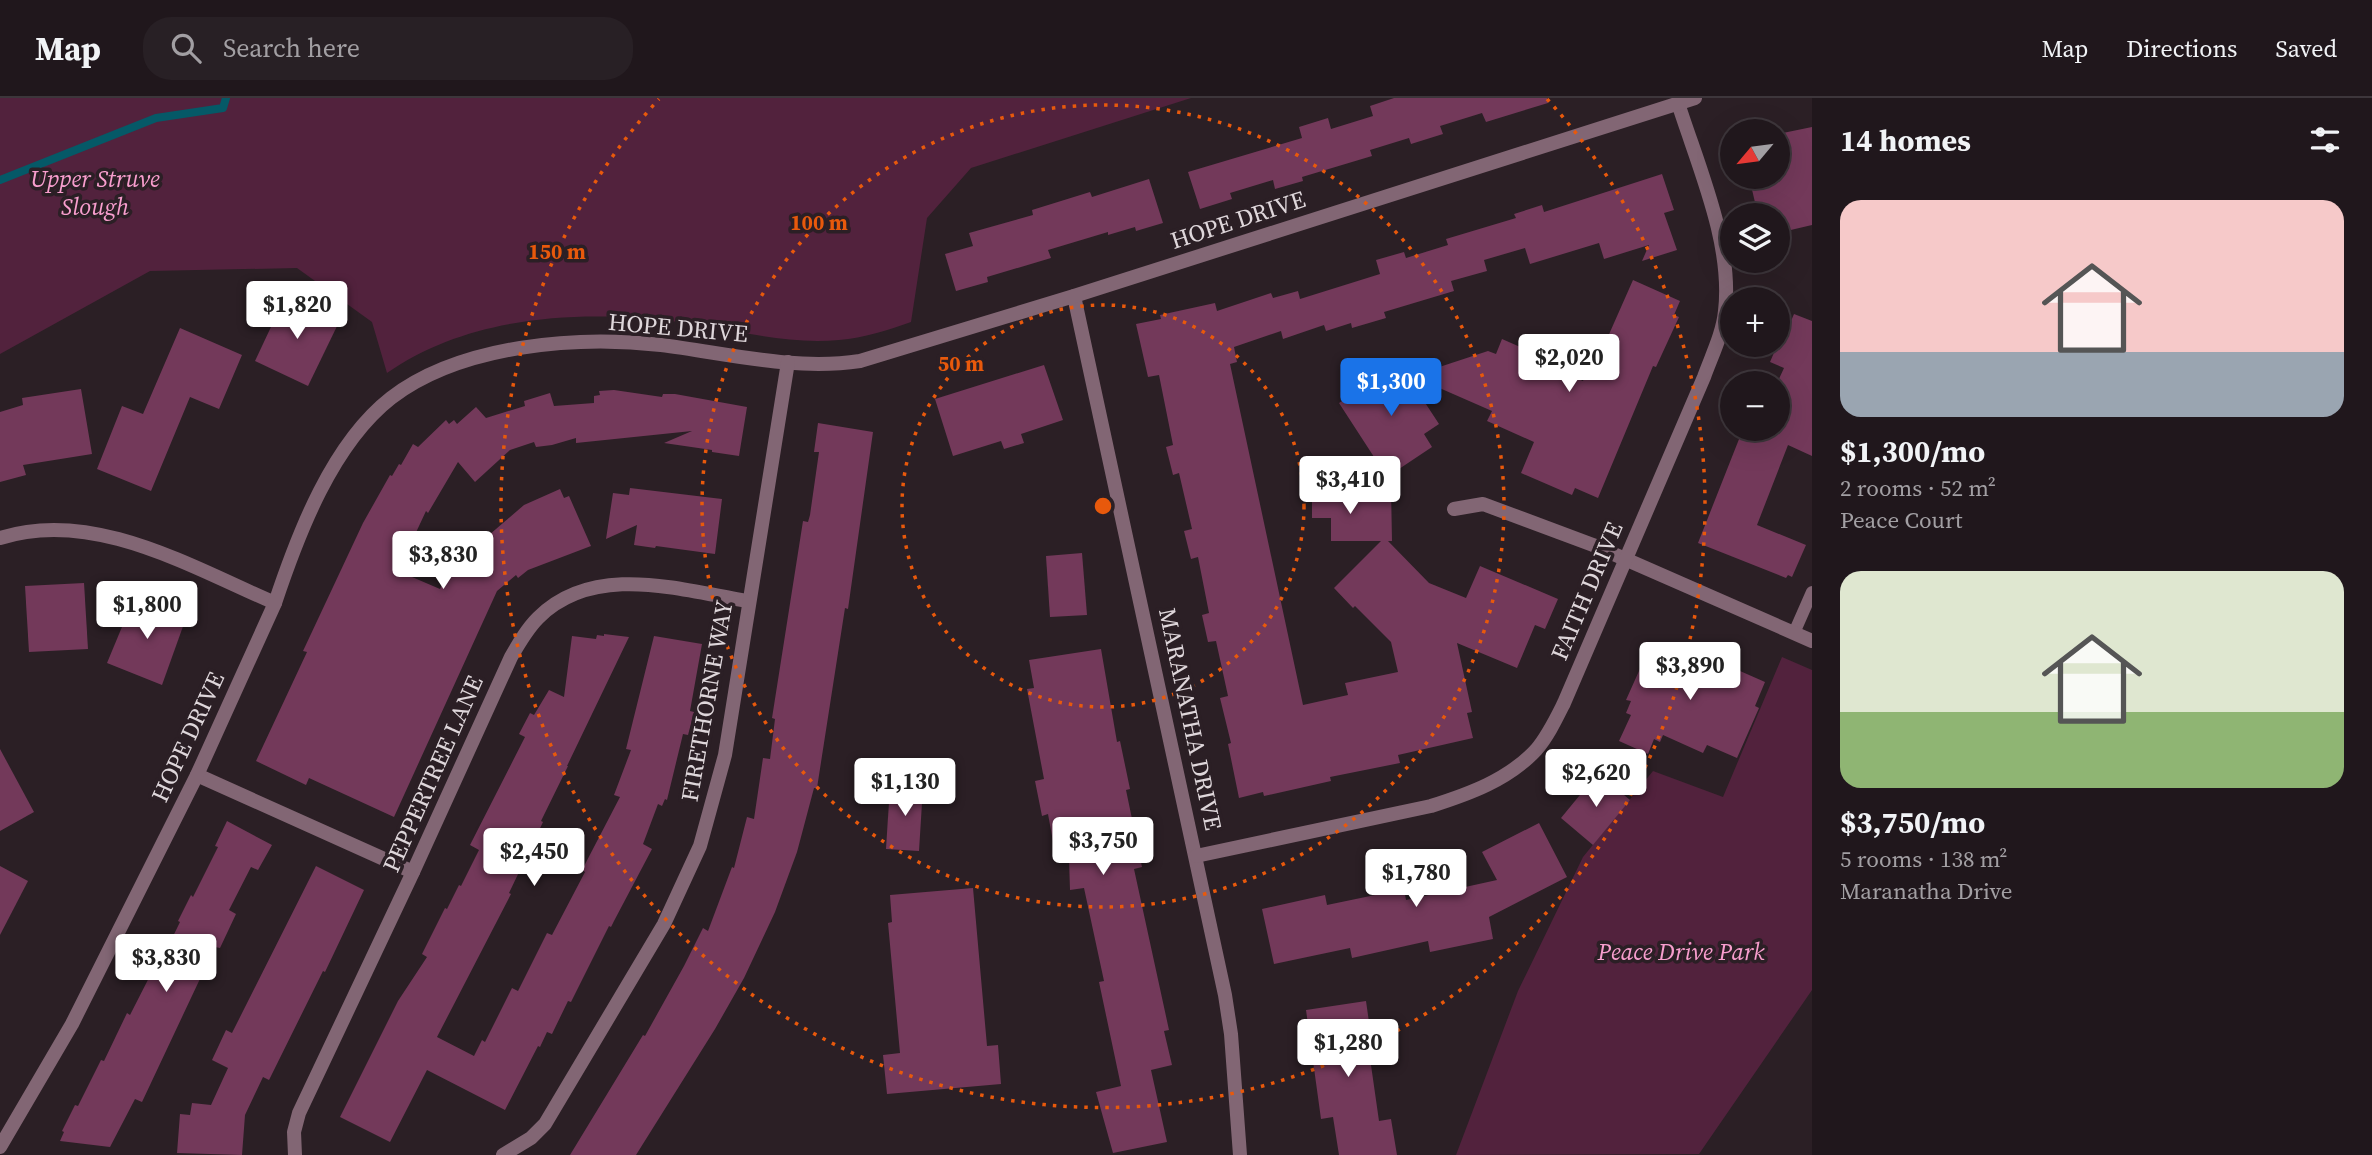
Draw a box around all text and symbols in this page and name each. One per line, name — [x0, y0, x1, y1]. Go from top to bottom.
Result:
search box — [143, 17, 633, 80]
text: Map — [35, 26, 101, 71]
icon: search — [167, 29, 205, 67]
text: Search here — [223, 30, 360, 66]
text: Map — [2041, 32, 2088, 65]
text: Directions — [2126, 32, 2237, 65]
text: Saved — [2275, 32, 2337, 65]
north arrow — [1720, 119, 1790, 189]
map controls — [1720, 119, 1790, 441]
text: 14 homes — [1840, 120, 1971, 161]
icon: filters — [2306, 121, 2344, 159]
park label: Upper Struve Slough — [30, 162, 160, 223]
street label: HOPE DRIVE — [1166, 182, 1310, 257]
button: layers — [1720, 203, 1790, 273]
text: 100 m — [790, 208, 848, 237]
text: 150 m — [528, 237, 586, 266]
icon: home — [2029, 245, 2155, 371]
pin: $1,820 — [240, 282, 354, 341]
button: + — [1720, 287, 1790, 357]
text: $1,820 — [262, 288, 332, 320]
street label: HOPE DRIVE — [607, 305, 749, 350]
pin: $2,020 — [1512, 334, 1626, 394]
text: $2,020 — [1534, 341, 1604, 373]
text: 50 m — [938, 349, 984, 378]
pin: $1,300 — [1334, 358, 1448, 418]
text: $1,300 — [1356, 365, 1426, 397]
button: − — [1720, 371, 1790, 441]
text: $1,300/mo — [1840, 431, 1985, 472]
pin: $3,410 — [1293, 456, 1407, 516]
text: $3,410 — [1315, 463, 1385, 495]
text: 2 rooms · 52 m² — [1840, 472, 1996, 504]
centre of rings — [1091, 494, 1115, 518]
text: Peace Court — [1840, 504, 1963, 536]
street label: FAITH DRIVE — [1543, 517, 1630, 665]
pin: $3,830 — [386, 532, 500, 591]
text: $3,830 — [408, 538, 478, 570]
pin: $1,800 — [90, 582, 204, 641]
text: $1,800 — [112, 588, 182, 620]
street label: FIRETHORNE WAY — [673, 598, 740, 804]
street label: MARANATHA DRIVE — [1151, 605, 1230, 833]
icon: home — [2029, 616, 2155, 742]
pin: $3,890 — [1633, 642, 1747, 702]
text: $3,890 — [1655, 649, 1725, 681]
street label: HOPE DRIVE — [143, 666, 232, 807]
street label: PEPPERTREE LANE — [374, 670, 491, 877]
pin: $2,620 — [1539, 750, 1653, 809]
text: $2,620 — [1561, 756, 1631, 788]
pin: $1,130 — [848, 758, 962, 818]
text: $1,130 — [870, 765, 940, 797]
text: $3,750/mo — [1840, 802, 1985, 843]
pin: $3,750 — [1046, 818, 1160, 877]
text: $3,750 — [1068, 824, 1138, 856]
pin: $2,450 — [477, 828, 591, 888]
text: $2,450 — [499, 835, 569, 867]
text: 5 rooms · 138 m² — [1840, 843, 2007, 875]
pin: $1,780 — [1359, 850, 1473, 909]
text: $1,780 — [1381, 856, 1451, 888]
text: Maranatha Drive — [1840, 875, 2012, 907]
pin: $3,830 — [109, 934, 223, 994]
park label: Peace Drive Park — [1597, 935, 1765, 968]
text: $3,830 — [131, 941, 201, 973]
pin: $1,280 — [1291, 1020, 1405, 1079]
text: $1,280 — [1313, 1026, 1383, 1058]

